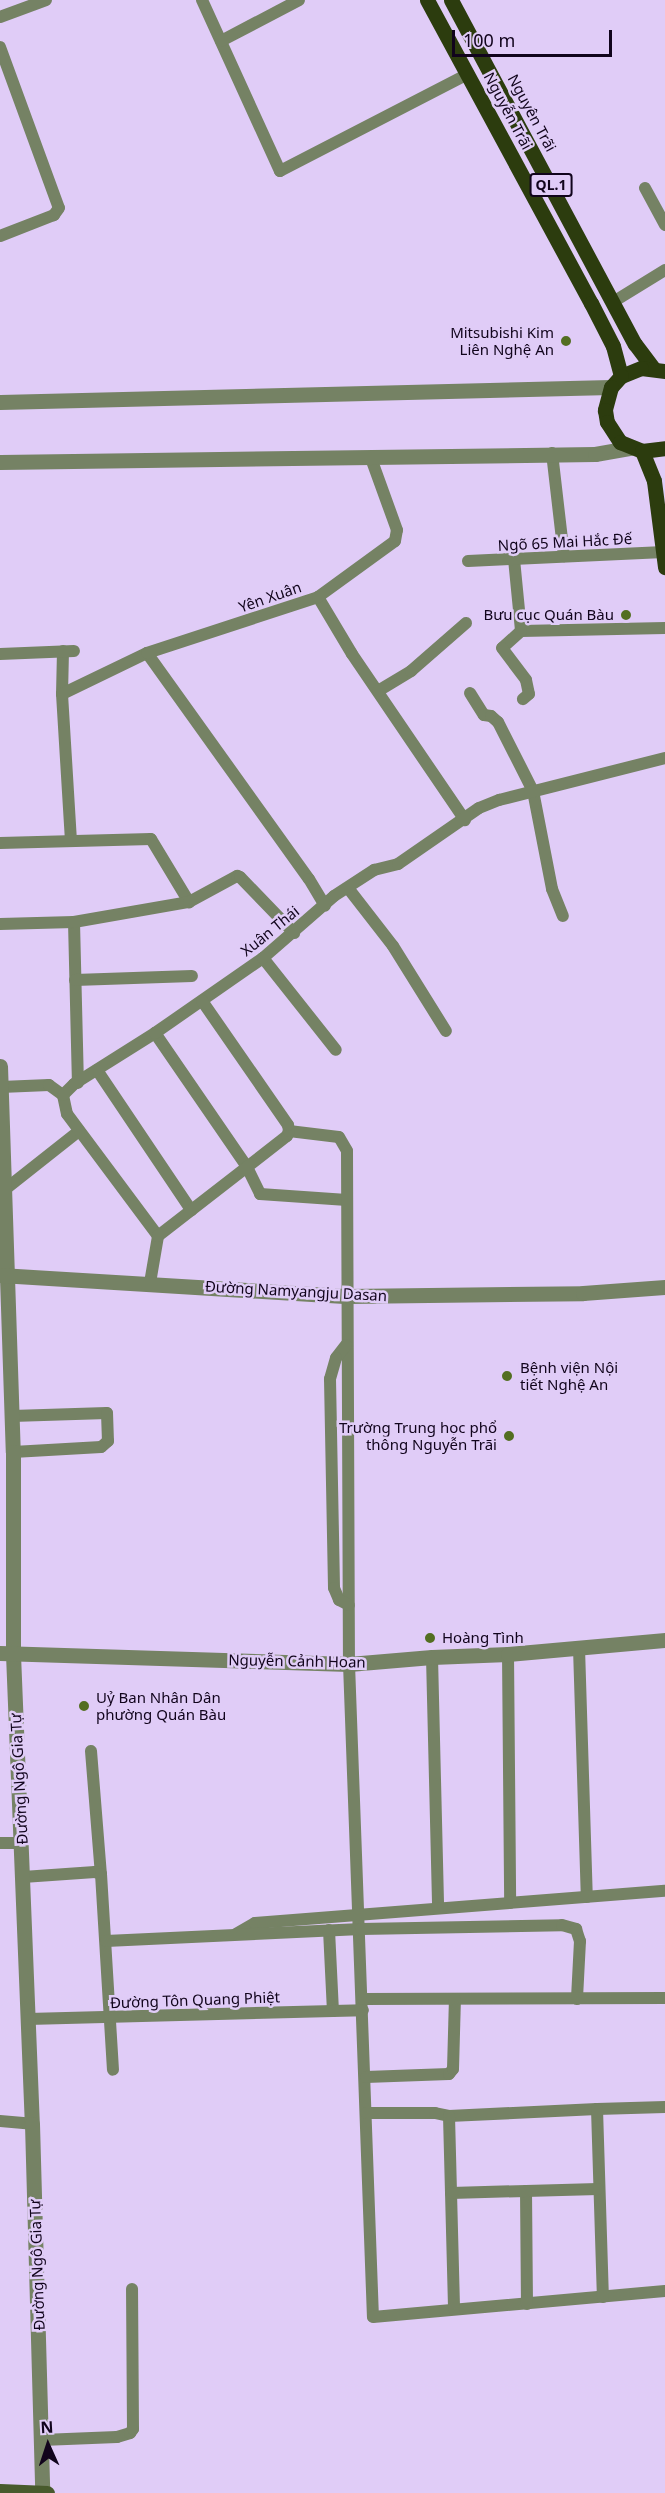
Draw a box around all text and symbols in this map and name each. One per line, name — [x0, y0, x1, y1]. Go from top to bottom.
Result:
scale bar — [455, 18, 616, 56]
text: 100 m — [463, 28, 515, 52]
street label: Nguyễn Trãi — [480, 69, 536, 153]
street label: Nguyên Trãi — [504, 71, 560, 155]
road number: QL.1 — [528, 174, 574, 196]
place label: Mitsubishi Kim Liên Nghệ An — [450, 323, 554, 358]
marker: Mitsubishi Kim Liên Nghệ An — [559, 334, 573, 348]
street label: Ngõ 65 Mai Hắc Đế — [497, 529, 633, 555]
street label: Yên Xuân — [236, 578, 304, 616]
place label: Bưu cục Quán Bàu — [483, 606, 614, 624]
marker: Bưu cục Quán Bàu — [619, 608, 633, 622]
street label: Xuân Thái — [237, 902, 303, 960]
street label: Đường Namyangju Dasan — [204, 1277, 388, 1305]
place label: Bệnh viện Nội tiết Nghệ An — [520, 1358, 618, 1393]
marker: Bệnh viện Nội tiết Nghệ An — [498, 1367, 516, 1385]
place label: Trường Trung học phổ thông Nguyễn Trãi — [339, 1418, 497, 1453]
marker: Trường Trung học phổ thông Nguyễn Trãi — [502, 1429, 516, 1443]
place label: Hoàng Tình — [442, 1629, 524, 1647]
marker: Hoàng Tình — [423, 1631, 437, 1645]
street label: Nguyễn Cảnh Hoan — [228, 1651, 366, 1671]
place label: Uỷ Ban Nhân Dân phường Quán Bàu — [96, 1688, 226, 1723]
marker: Uỷ Ban Nhân Dân phường Quán Bàu — [77, 1699, 91, 1713]
street label: Đường Ngô Gia Tự — [7, 1713, 31, 1845]
street label: Đường Tôn Quang Phiệt — [110, 1988, 280, 2012]
street label: Đường Ngô Gia Tự — [26, 2199, 48, 2331]
north arrow — [18, 2415, 78, 2475]
text: N — [40, 2416, 54, 2438]

